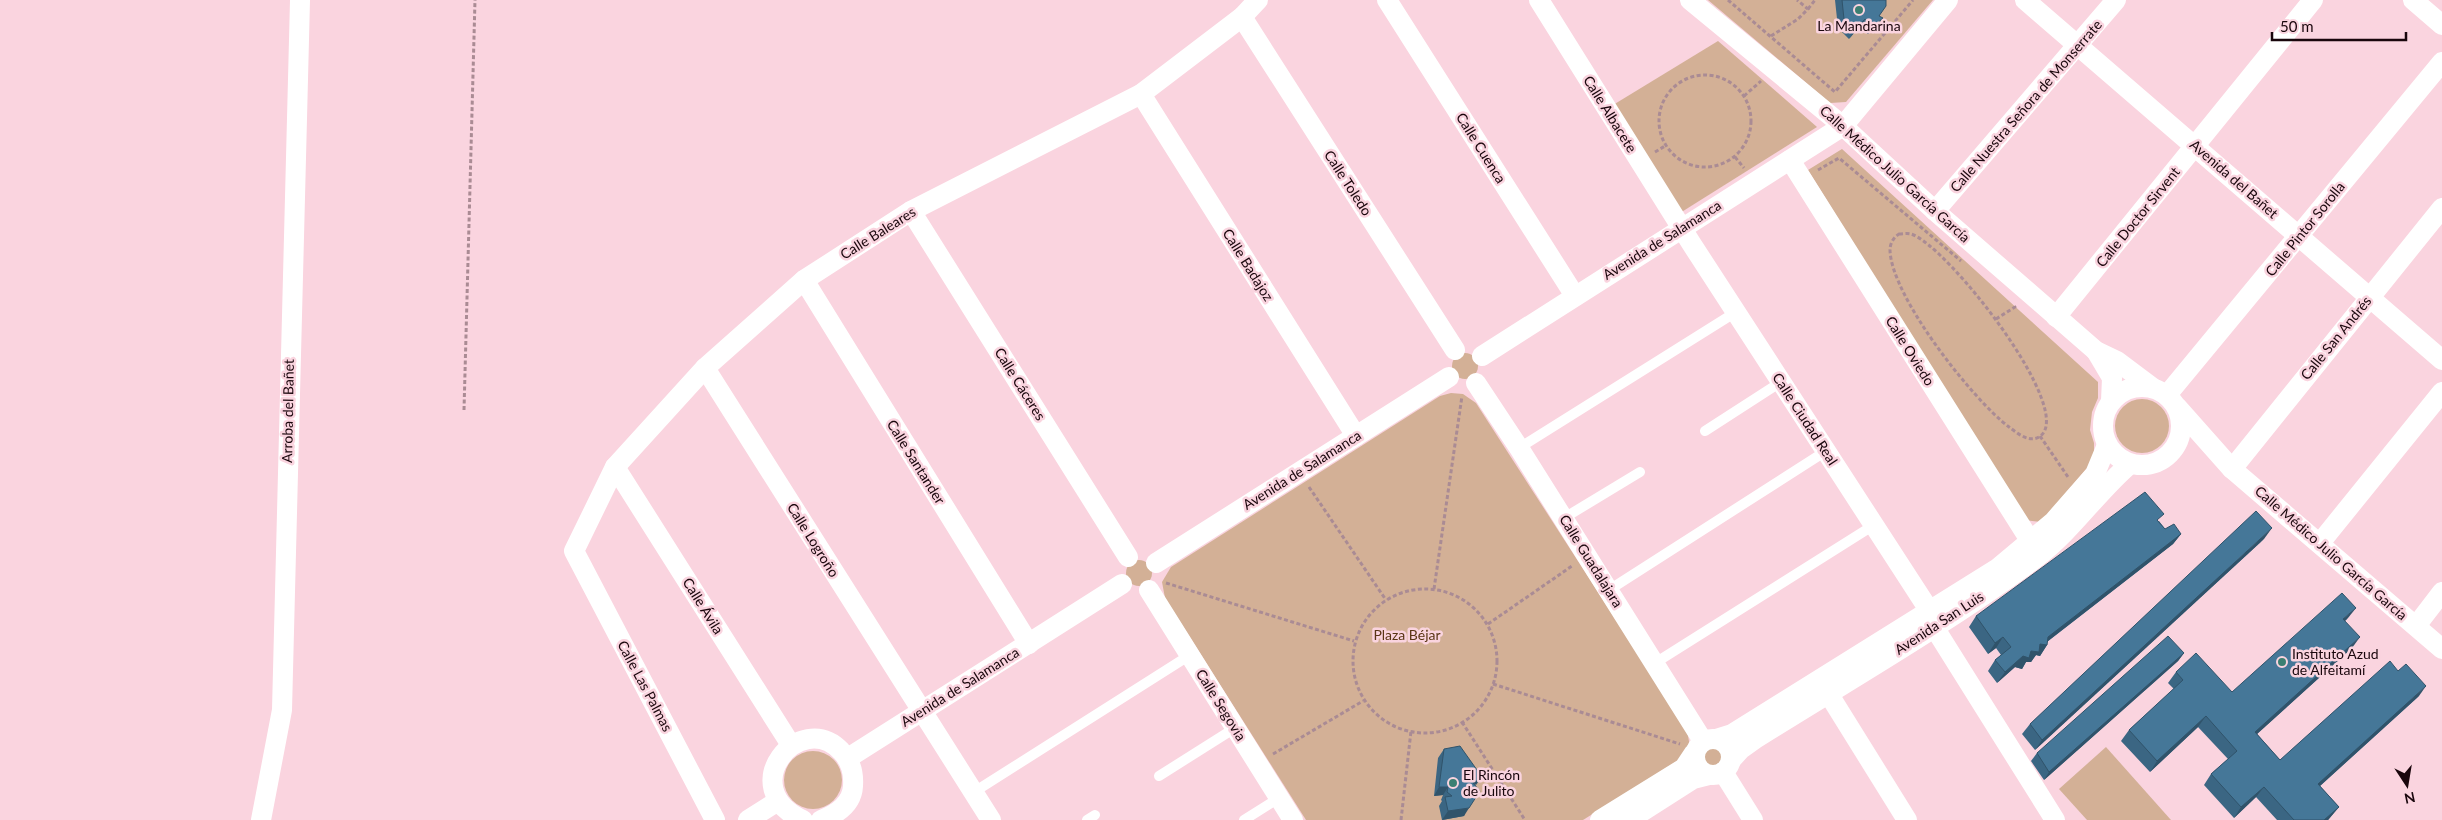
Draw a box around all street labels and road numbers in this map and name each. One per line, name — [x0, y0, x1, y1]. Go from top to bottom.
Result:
street label: Calle Nuestra Señora de Monserrate — [1946, 16, 2105, 195]
street label: Calle Albacete — [1580, 72, 1641, 155]
street label: Calle Médico Julio García García — [1817, 102, 1974, 246]
street label: Calle Cuenca — [1453, 109, 1510, 186]
street label: Avenida del Bañet — [2187, 136, 2282, 221]
street label: Calle Toledo — [1321, 147, 1376, 219]
street label: Calle Doctor Sirvent — [2092, 163, 2183, 270]
street label: Calle Pintor Sorolla — [2261, 178, 2348, 279]
street label: Avenida de Salamanca — [1599, 196, 1724, 283]
street label: Calle Baleares — [837, 203, 919, 262]
street label: Calle Badajoz — [1219, 225, 1277, 304]
street label: Calle San Andrés — [2297, 292, 2375, 383]
street label: Calle Oviedo — [1882, 313, 1939, 389]
street label: Calle Cáceres — [991, 344, 1049, 423]
street label: Arroba del Bañet — [278, 359, 297, 463]
street label: Calle Ciudad Real — [1769, 369, 1842, 468]
street label: Calle Santander — [884, 416, 949, 507]
street label: Avenida de Salamanca — [1239, 426, 1364, 513]
street label: Calle Médico Julio García García — [2252, 482, 2411, 623]
street label: Calle Logroño — [784, 500, 843, 580]
street label: Calle Guadalajara — [1556, 511, 1627, 610]
street label: Calle Ávila — [679, 574, 727, 637]
street label: Avenida San Luis — [1891, 587, 1986, 658]
street label: Calle Las Palmas — [614, 637, 677, 734]
street label: Avenida de Salamanca — [897, 643, 1022, 730]
street label: Calle Segovia — [1193, 666, 1250, 744]

